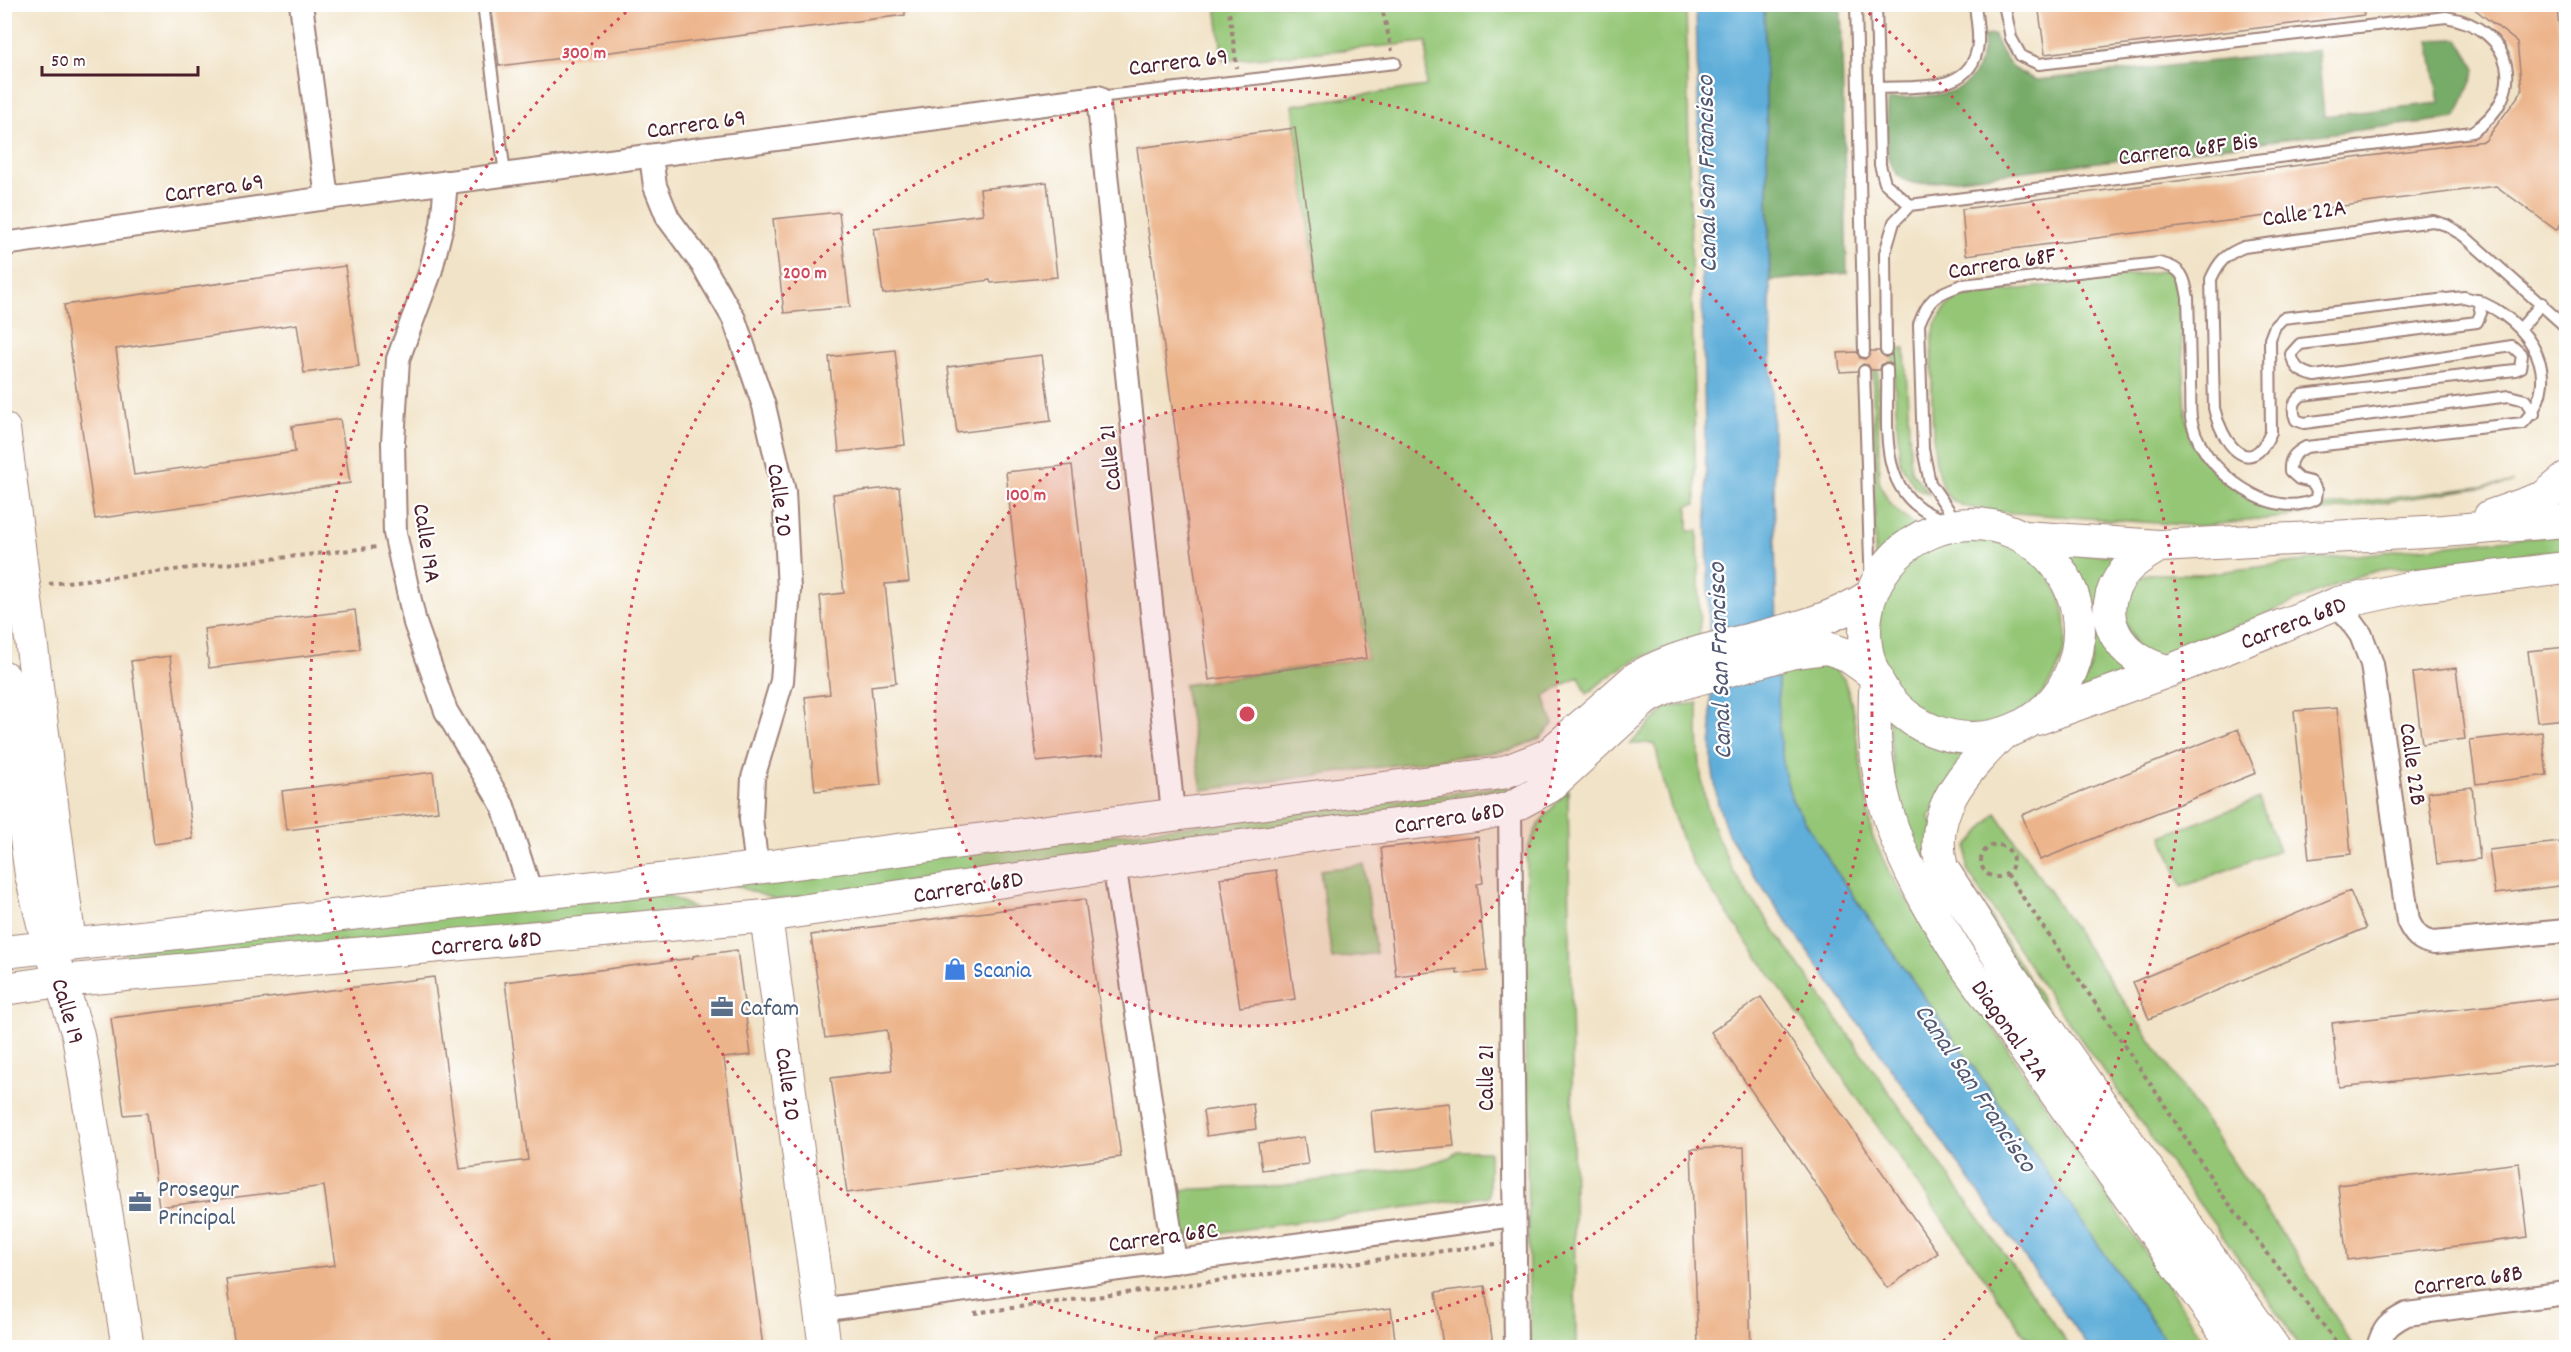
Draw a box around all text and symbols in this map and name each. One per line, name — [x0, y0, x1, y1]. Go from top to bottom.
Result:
scale bar — [42, 39, 198, 77]
street label: Carrera 69 — [1127, 41, 1230, 87]
text: 300 m — [562, 42, 606, 67]
text: 50 m — [51, 50, 86, 75]
water label: Canal San Francisco — [1688, 74, 1729, 273]
street label: Carrera 69 — [645, 102, 748, 150]
street label: Carrera 68F Bis — [2117, 126, 2260, 176]
street label: Carrera 69 — [163, 166, 266, 214]
street label: Calle 22A — [2260, 192, 2349, 238]
street label: Carrera 68F — [1946, 240, 2059, 290]
text: 200 m — [783, 262, 827, 287]
street label: Calle 21 — [1092, 423, 1132, 492]
street label: Calle 20 — [756, 461, 800, 540]
text: 100 m — [1006, 484, 1046, 509]
street label: Calle 19A — [402, 501, 448, 586]
water label: Canal San Francisco — [1700, 561, 1743, 760]
street label: Carrera 68D — [2236, 589, 2352, 661]
centre of rings — [1237, 704, 1257, 724]
street label: Calle 22B — [2388, 721, 2434, 808]
street label: Carrera 68D — [1392, 794, 1507, 845]
street label: Carrera 68D — [911, 863, 1026, 914]
street label: Carrera 68D — [430, 923, 543, 967]
place label: Scania — [973, 955, 1032, 989]
shop icon: Scania — [942, 956, 968, 982]
street label: Diagonal 22A — [1961, 974, 2056, 1089]
street label: Calle 19 — [41, 975, 92, 1049]
place label: Cafam — [740, 993, 799, 1027]
office icon: Cafam — [709, 994, 735, 1020]
water label: Canal San Francisco — [1904, 997, 2045, 1182]
street label: Calle 20 — [764, 1045, 808, 1124]
street label: Calle 21 — [1471, 1045, 1505, 1111]
place label: Prosegur Principal — [158, 1174, 239, 1236]
office icon: Prosegur Principal — [127, 1189, 153, 1215]
street label: Carrera 68C — [1106, 1214, 1221, 1263]
street label: Carrera 68B — [2412, 1257, 2525, 1306]

